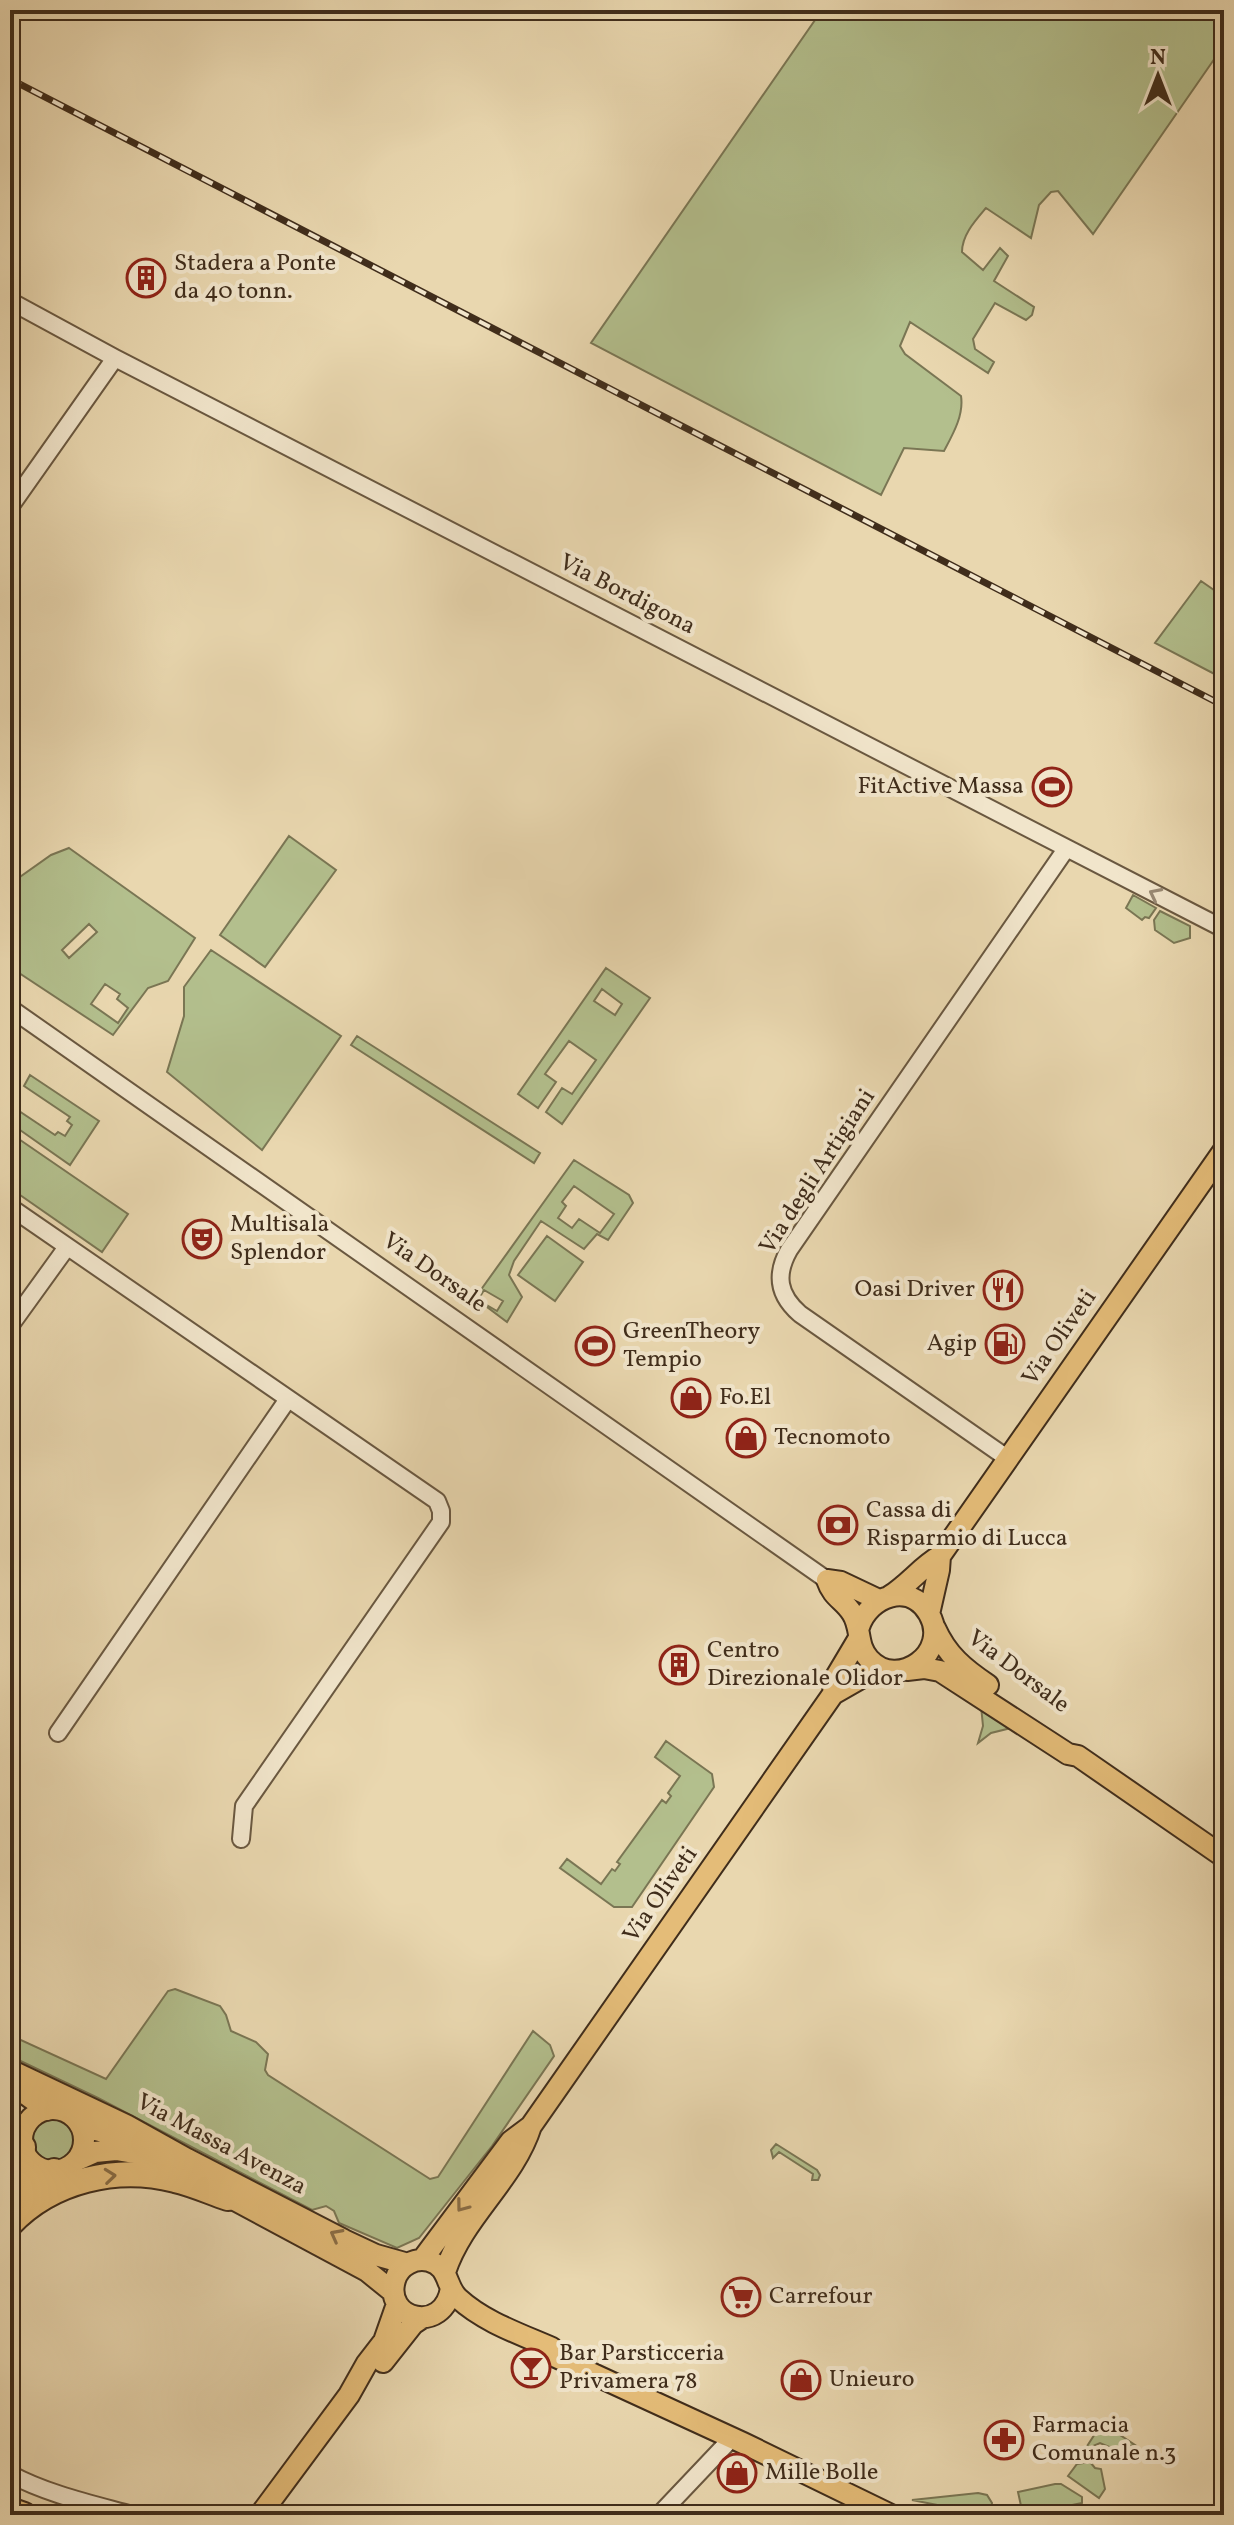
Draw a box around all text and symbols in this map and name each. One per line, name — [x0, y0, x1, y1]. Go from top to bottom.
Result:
north arrow — [1118, 36, 1198, 116]
text: N — [1150, 43, 1166, 74]
place label: Stadera a Ponte da 40 tonn. — [174, 247, 336, 309]
building icon: Stadera a Ponte da 40 tonn. — [125, 257, 167, 299]
street label: Via Bordigona — [553, 546, 701, 644]
sports icon: FitActive Massa — [1031, 766, 1073, 808]
place label: FitActive Massa — [857, 770, 1024, 804]
one-way arrow — [1148, 888, 1163, 903]
street label: Via degli Artigiani — [752, 1083, 884, 1261]
place label: Multisala Splendor — [230, 1208, 330, 1270]
theatre icon: Multisala Splendor — [181, 1218, 223, 1260]
street label: Via Dorsale — [375, 1225, 493, 1321]
restaurant icon: Oasi Driver — [982, 1269, 1024, 1311]
place label: Oasi Driver — [855, 1273, 975, 1307]
street label: Via Oliveti — [1014, 1283, 1106, 1393]
place label: GreenTheory Tempio — [623, 1315, 760, 1377]
fuel station icon: Agip — [984, 1323, 1026, 1365]
sports icon: GreenTheory Tempio — [574, 1325, 616, 1367]
place label: Agip — [927, 1327, 977, 1361]
shop icon: Fo.El — [670, 1377, 712, 1419]
place label: Fo.El — [719, 1381, 771, 1415]
shop icon: Tecnomoto — [725, 1417, 767, 1459]
place label: Tecnomoto — [774, 1421, 891, 1455]
place label: Cassa di Risparmio di Lucca — [866, 1494, 1068, 1556]
bank icon: Cassa di Risparmio di Lucca — [817, 1504, 859, 1546]
street label: Via Dorsale — [960, 1622, 1076, 1722]
place label: Centro Direzionale Olidor — [707, 1634, 903, 1696]
building icon: Centro Direzionale Olidor — [658, 1644, 700, 1686]
street label: Via Oliveti — [615, 1840, 707, 1950]
street label: Via Massa Avenza — [130, 2086, 312, 2204]
one-way arrow — [104, 2168, 117, 2185]
one-way arrow — [458, 2197, 472, 2211]
one-way arrow — [329, 2230, 344, 2245]
supermarket icon: Carrefour — [720, 2276, 762, 2318]
place label: Carrefour — [769, 2280, 873, 2314]
place label: Bar Parsticceria Privamera 78 — [559, 2337, 725, 2399]
bar icon: Bar Parsticceria Privamera 78 — [510, 2347, 552, 2389]
shop icon: Unieuro — [780, 2359, 822, 2401]
place label: Unieuro — [829, 2363, 915, 2397]
place label: Farmacia Comunale n.3 — [1032, 2409, 1176, 2471]
pharmacy icon: Farmacia Comunale n.3 — [983, 2419, 1025, 2461]
shop icon: Mille Bolle — [716, 2452, 758, 2494]
place label: Mille Bolle — [765, 2456, 878, 2490]

